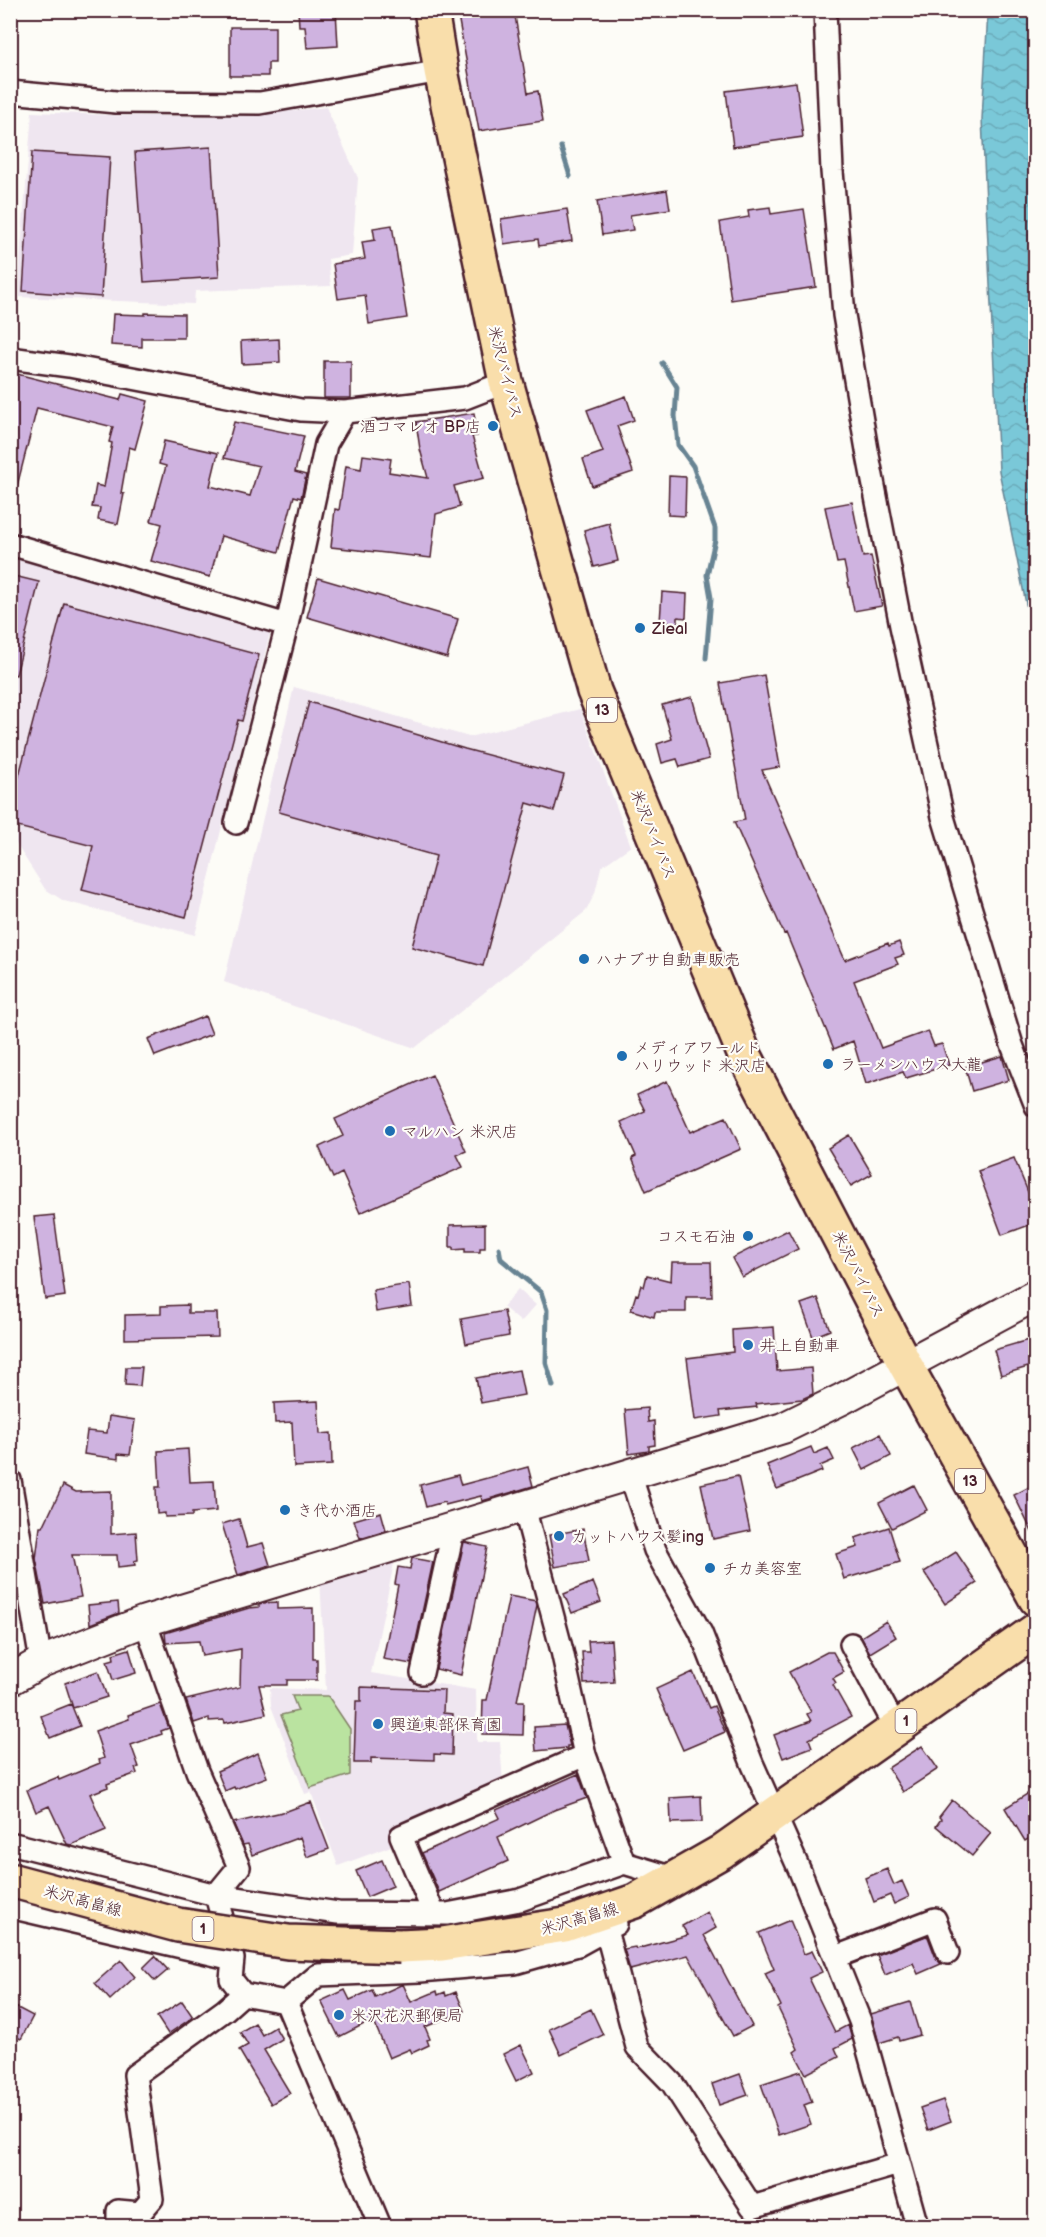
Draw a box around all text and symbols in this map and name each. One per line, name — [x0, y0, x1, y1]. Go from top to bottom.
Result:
street label: 米沢バイパス — [484, 324, 525, 421]
place label: 酒コマレオ BP店 — [360, 418, 481, 437]
marker: 酒コマレオ BP店 — [486, 419, 500, 433]
place label: Zieal — [651, 620, 688, 639]
marker: Zieal — [633, 621, 647, 635]
road number: 13 — [587, 698, 617, 722]
street label: 米沢バイパス — [626, 787, 679, 882]
place label: ハナブサ自動車販売 — [596, 951, 740, 970]
marker: ハナブサ自動車販売 — [577, 952, 591, 966]
place label: メディアワールド ハリウッド 米沢店 — [634, 1039, 766, 1076]
marker: メディアワールド ハリウッド 米沢店 — [615, 1049, 629, 1063]
place label: ラーメンハウス大龍 — [840, 1056, 982, 1075]
marker: ラーメンハウス大龍 — [821, 1057, 835, 1071]
place label: マルハン 米沢店 — [402, 1123, 518, 1142]
marker: マルハン 米沢店 — [383, 1124, 397, 1138]
place label: コスモ石油 — [657, 1228, 736, 1247]
street label: 米沢バイパス — [827, 1228, 888, 1322]
marker: コスモ石油 — [741, 1229, 755, 1243]
place label: 井上自動車 — [760, 1337, 840, 1356]
marker: 井上自動車 — [741, 1338, 755, 1352]
road number: 13 — [955, 1469, 985, 1493]
place label: き代か酒店 — [297, 1502, 377, 1521]
marker: き代か酒店 — [278, 1503, 292, 1517]
place label: カットハウス髪ing — [571, 1528, 704, 1547]
marker: カットハウス髪ing — [552, 1529, 566, 1543]
place label: チカ美容室 — [722, 1560, 802, 1579]
marker: チカ美容室 — [703, 1561, 717, 1575]
road number: 1 — [896, 1709, 916, 1733]
place label: 興道東部保育園 — [390, 1716, 502, 1735]
marker: 興道東部保育園 — [371, 1717, 385, 1731]
street label: 米沢高畠線 — [42, 1882, 124, 1921]
street label: 米沢高畠線 — [538, 1899, 620, 1940]
road number: 1 — [192, 1917, 214, 1941]
place label: 米沢花沢郵便局 — [351, 2007, 463, 2026]
marker: 米沢花沢郵便局 — [332, 2008, 346, 2022]

